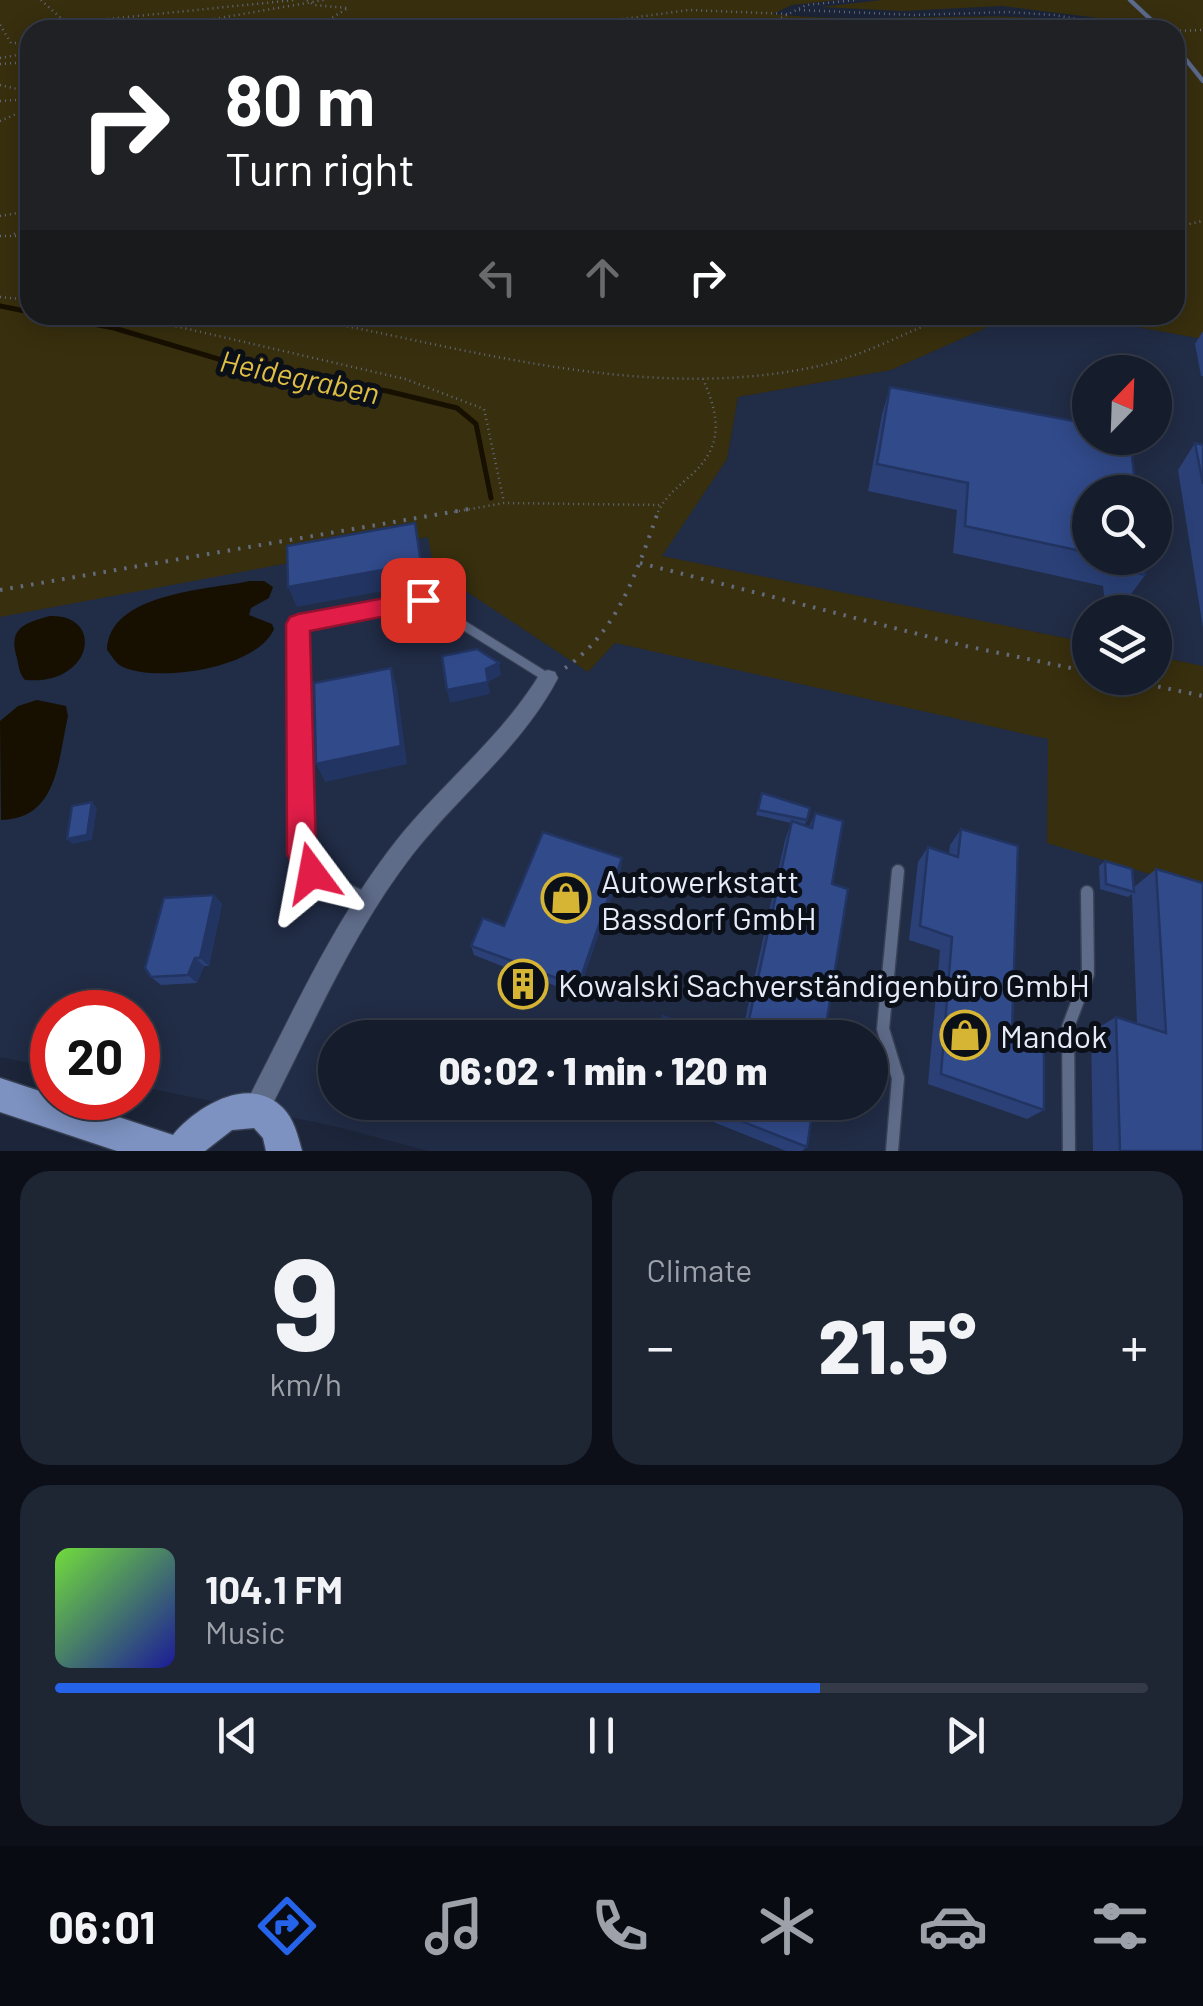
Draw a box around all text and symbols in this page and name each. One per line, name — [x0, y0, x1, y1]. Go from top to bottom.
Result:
text: 80 m — [225, 56, 375, 140]
icon: right — [60, 60, 190, 190]
text: Turn right — [225, 141, 415, 195]
icon: left — [470, 250, 525, 305]
icon: ahead — [575, 250, 630, 305]
icon: right — [680, 250, 735, 305]
water label: Heidegraben — [217, 342, 383, 410]
north arrow — [1072, 355, 1172, 455]
map controls — [1072, 355, 1172, 695]
button: search — [1072, 475, 1172, 575]
pin — [381, 558, 466, 643]
icon: arrive — [396, 573, 451, 628]
button: layers — [1072, 595, 1172, 695]
position arrow — [260, 821, 364, 925]
place label: Autowerkstatt Bassdorf GmbH — [601, 861, 817, 936]
shop icon: Autowerkstatt Bassdorf GmbH — [540, 872, 592, 924]
building icon: Kowalski Sachverständigenbüro GmbH — [497, 958, 549, 1010]
place label: Kowalski Sachverständigenbüro GmbH — [558, 965, 1090, 1003]
speed limit sign: 20 — [30, 990, 160, 1120]
shop icon: Mandok — [939, 1009, 991, 1061]
place label: Mandok — [1000, 1016, 1107, 1054]
text: 06:02 · 1 min · 120 m — [439, 1047, 767, 1093]
text: 9 — [271, 1221, 340, 1377]
text: Climate — [647, 1250, 752, 1288]
text: 21.5° — [818, 1299, 976, 1389]
text: − — [647, 1312, 674, 1378]
text: + — [1120, 1312, 1148, 1378]
text: km/h — [270, 1364, 342, 1402]
text: 104.1 FM — [205, 1566, 343, 1612]
text: Music — [205, 1612, 285, 1650]
icon: previous — [210, 1708, 265, 1763]
icon: pause — [574, 1708, 629, 1763]
icon: next — [938, 1708, 993, 1763]
icon: directions — [252, 1891, 322, 1961]
icon: music — [419, 1891, 489, 1961]
icon: phone — [585, 1891, 655, 1961]
icon: climate — [752, 1891, 822, 1961]
icon: car — [918, 1891, 988, 1961]
icon: filters — [1085, 1891, 1155, 1961]
text: 06:01 — [48, 1899, 156, 1953]

